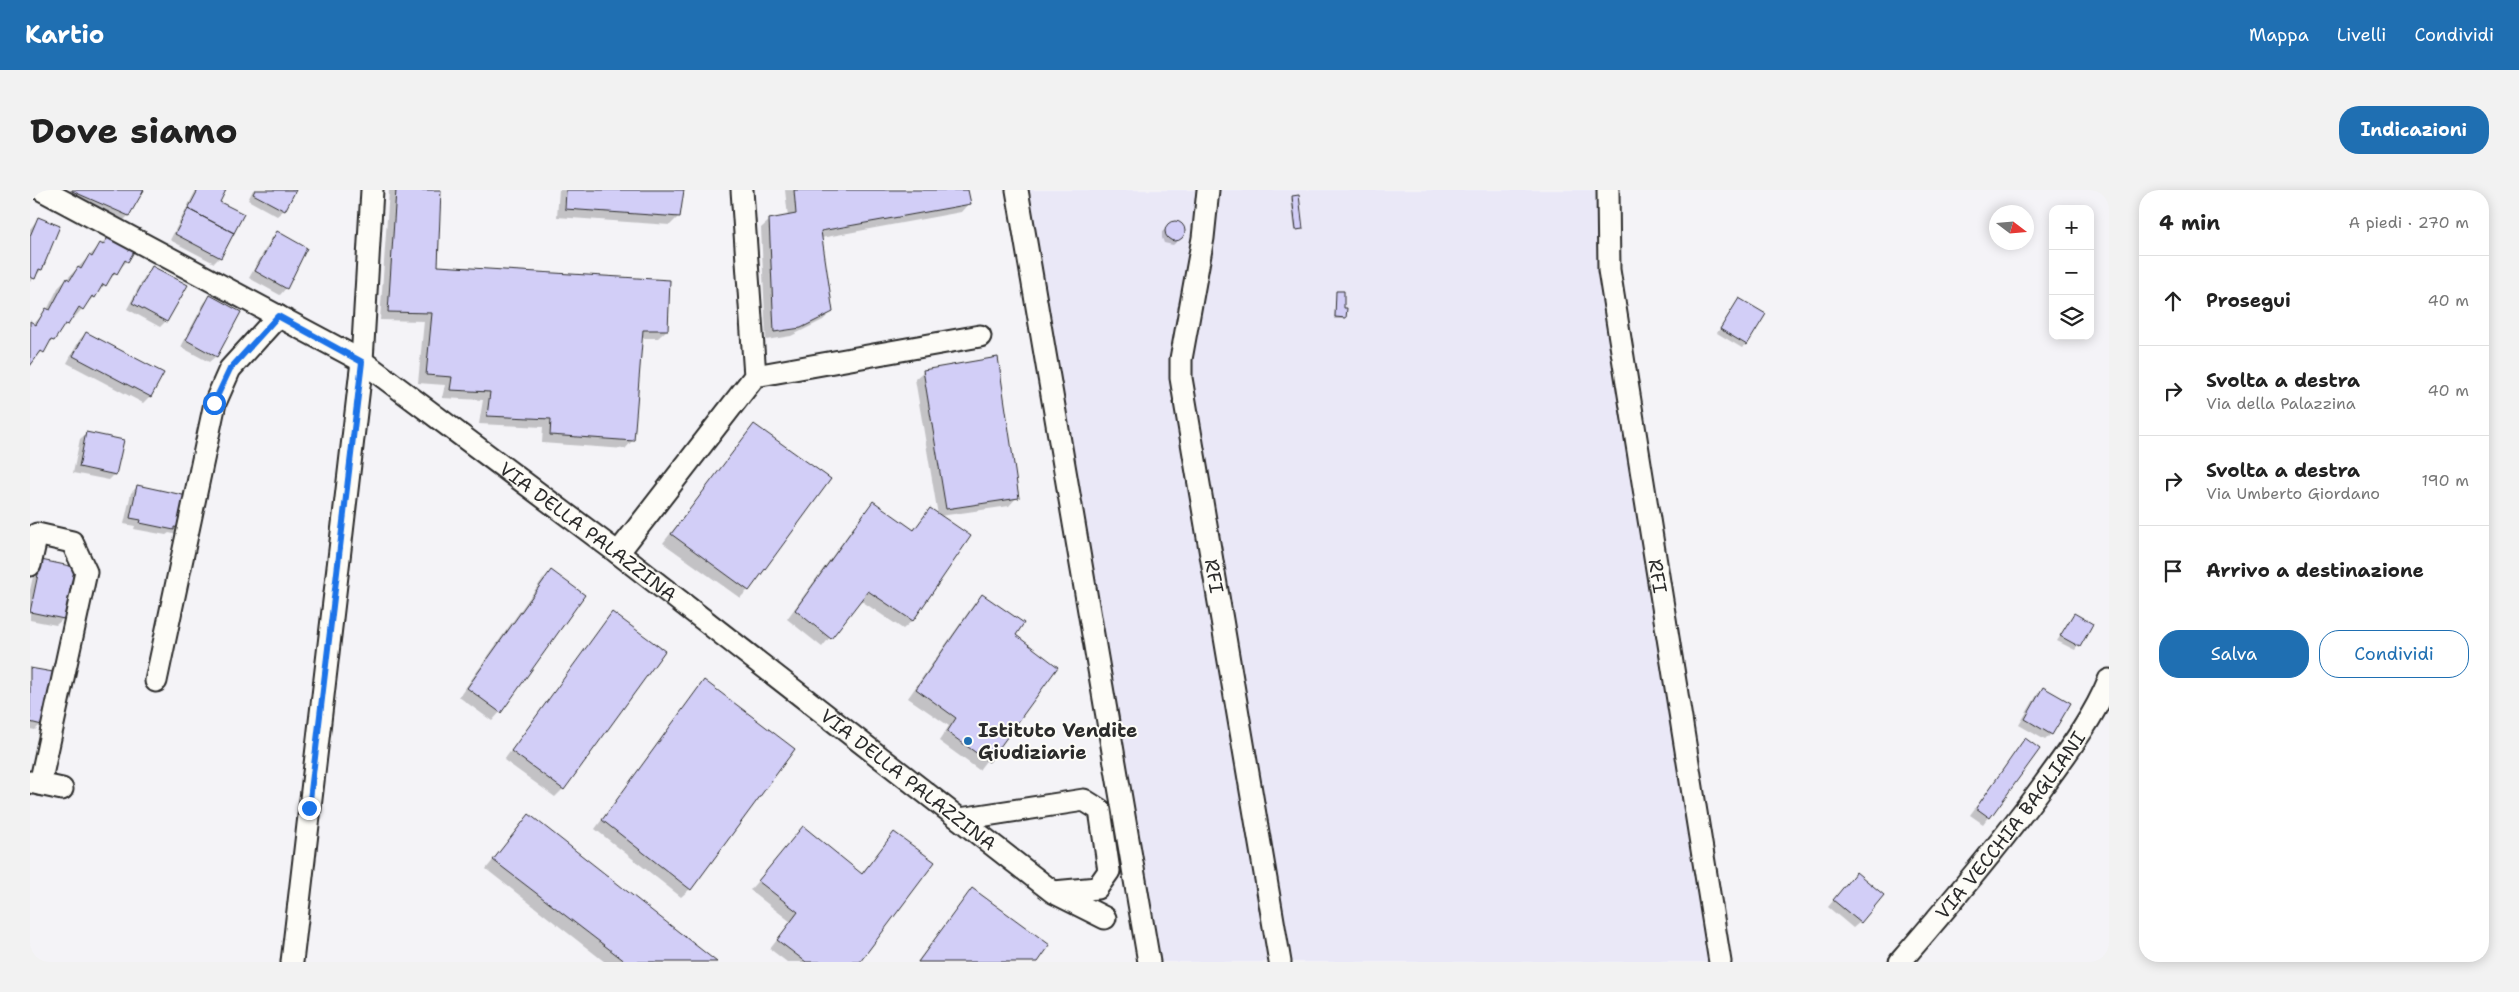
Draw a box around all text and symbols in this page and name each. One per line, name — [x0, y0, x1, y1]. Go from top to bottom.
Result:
text: Kartio — [25, 19, 104, 51]
text: Mappa — [2249, 23, 2309, 47]
text: Livelli — [2337, 23, 2386, 47]
text: Condividi — [2414, 23, 2494, 47]
button: Indicazioni — [2339, 106, 2489, 154]
text: Dove siamo — [30, 107, 238, 154]
north arrow — [1989, 205, 2034, 250]
map controls — [2049, 205, 2094, 340]
button: + — [2049, 205, 2094, 250]
text: 4 min — [2159, 209, 2220, 237]
text: A piedi · 270 m — [2349, 212, 2469, 233]
button: − — [2049, 250, 2094, 295]
icon: ahead — [2159, 287, 2187, 315]
text: Prosegui — [2206, 288, 2291, 313]
text: 40 m — [2427, 290, 2469, 311]
button: layers — [2049, 295, 2094, 340]
text: Svolta a destra — [2206, 368, 2360, 393]
icon: right — [2159, 377, 2187, 405]
text: 40 m — [2427, 380, 2469, 401]
route start — [203, 392, 226, 415]
text: Via della Palazzina — [2206, 393, 2356, 414]
street label: VIA DELLA PALAZZINA — [494, 456, 682, 607]
text: Svolta a destra — [2206, 458, 2360, 483]
icon: right — [2159, 467, 2187, 495]
text: 190 m — [2422, 470, 2469, 491]
text: Via Umberto Giordano — [2206, 483, 2380, 504]
street label: RFI — [1199, 557, 1229, 595]
street label: RFI — [1643, 557, 1673, 595]
icon: arrive — [2159, 557, 2187, 585]
text: Arrivo a destinazione — [2206, 558, 2424, 583]
button: Salva — [2159, 630, 2309, 678]
button: Condividi — [2319, 630, 2469, 678]
street label: VIA DELLA PALAZZINA — [815, 703, 1001, 856]
place label: Istituto Vendite Giudiziarie — [978, 718, 1137, 765]
street label: VIA VECCHIA BAGLIANI — [1930, 726, 2091, 925]
marker: Istituto Vendite Giudiziarie — [962, 735, 974, 747]
route end — [298, 797, 321, 820]

